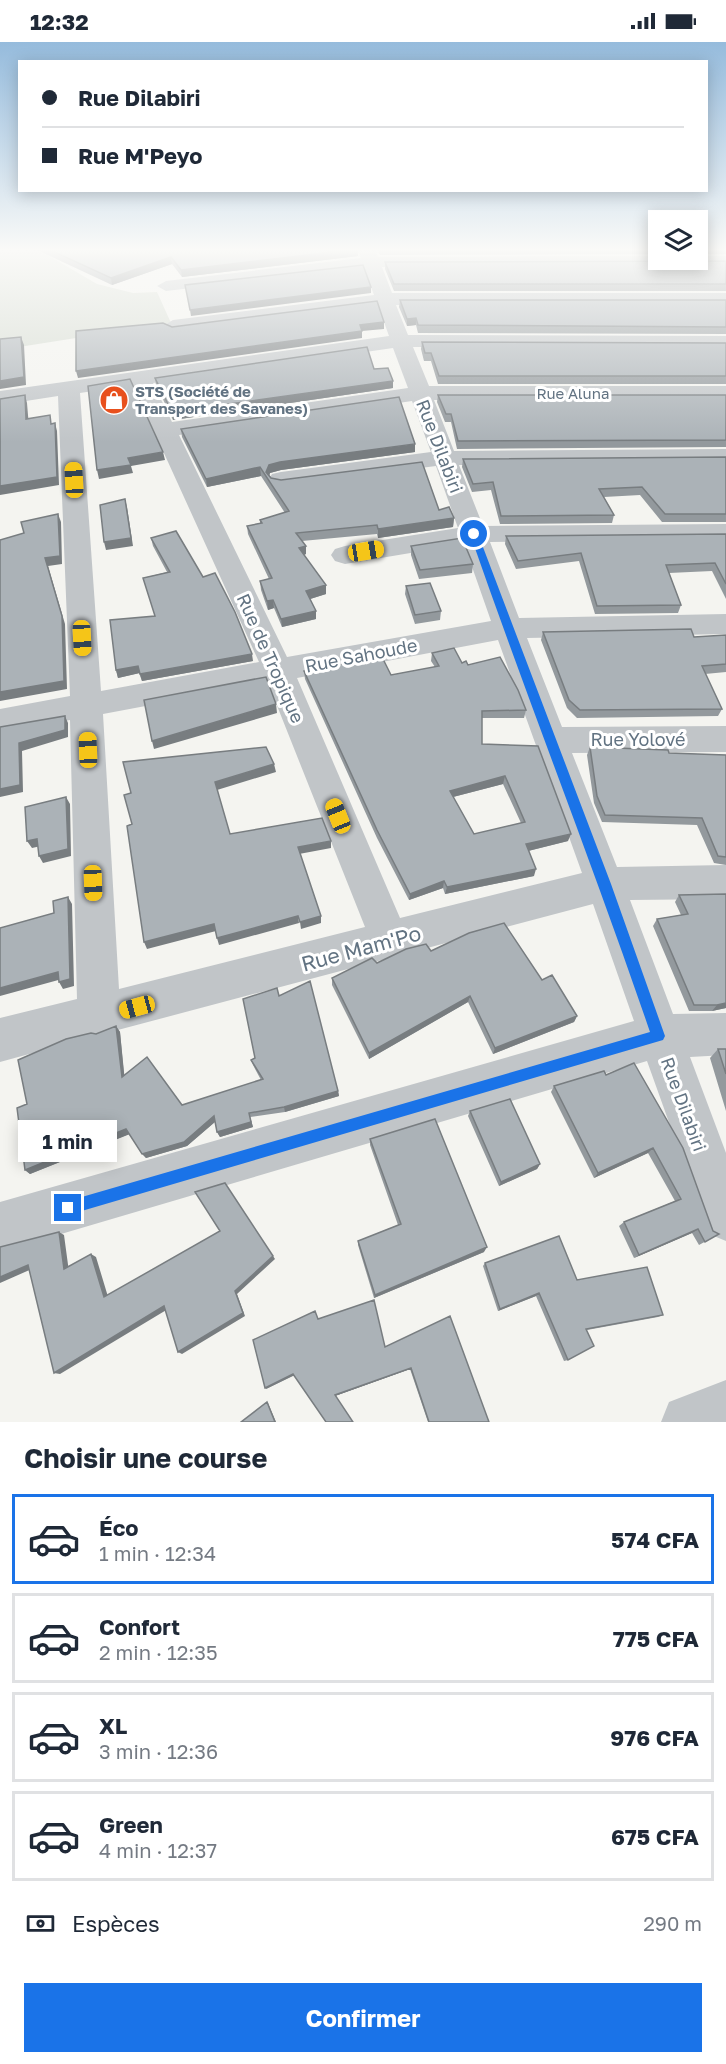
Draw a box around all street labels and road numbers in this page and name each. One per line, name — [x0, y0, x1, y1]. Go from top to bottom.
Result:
street label: Rue Aluna — [537, 384, 609, 402]
street label: Rue Dilabiri — [412, 396, 468, 496]
street label: Rue de Tropique — [233, 590, 309, 726]
street label: Rue Sahoude — [303, 633, 419, 677]
street label: Rue Yolové — [591, 728, 685, 750]
street label: Rue Mam'Po — [298, 920, 424, 976]
street label: Rue Dilabiri — [657, 1054, 711, 1154]

